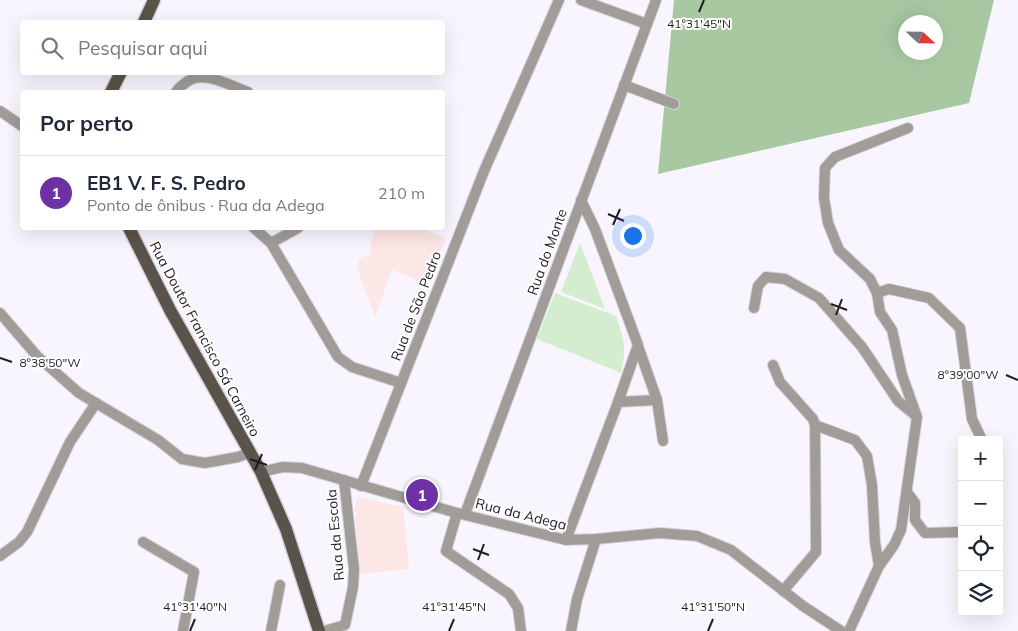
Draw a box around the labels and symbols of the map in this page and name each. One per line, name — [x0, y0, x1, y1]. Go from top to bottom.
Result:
north arrow — [898, 15, 943, 60]
text: 41°31'45"N — [667, 16, 731, 31]
street label: Rua do Monte — [523, 206, 571, 298]
your location — [620, 223, 646, 249]
street label: Rua Doutor Francisco Sá Carneiro — [146, 238, 264, 440]
street label: Rua de São Pedro — [387, 249, 445, 363]
text: 8°38'50"W — [19, 355, 81, 370]
text: 8°39'00"W — [937, 367, 999, 382]
pin: 1 — [406, 476, 438, 514]
street label: Rua da Escola — [322, 488, 348, 582]
street label: Rua da Adega — [474, 494, 568, 534]
text: 41°31'40"N — [163, 599, 227, 614]
text: 41°31'45"N — [422, 599, 486, 614]
text: 41°31'50"N — [681, 599, 745, 614]

